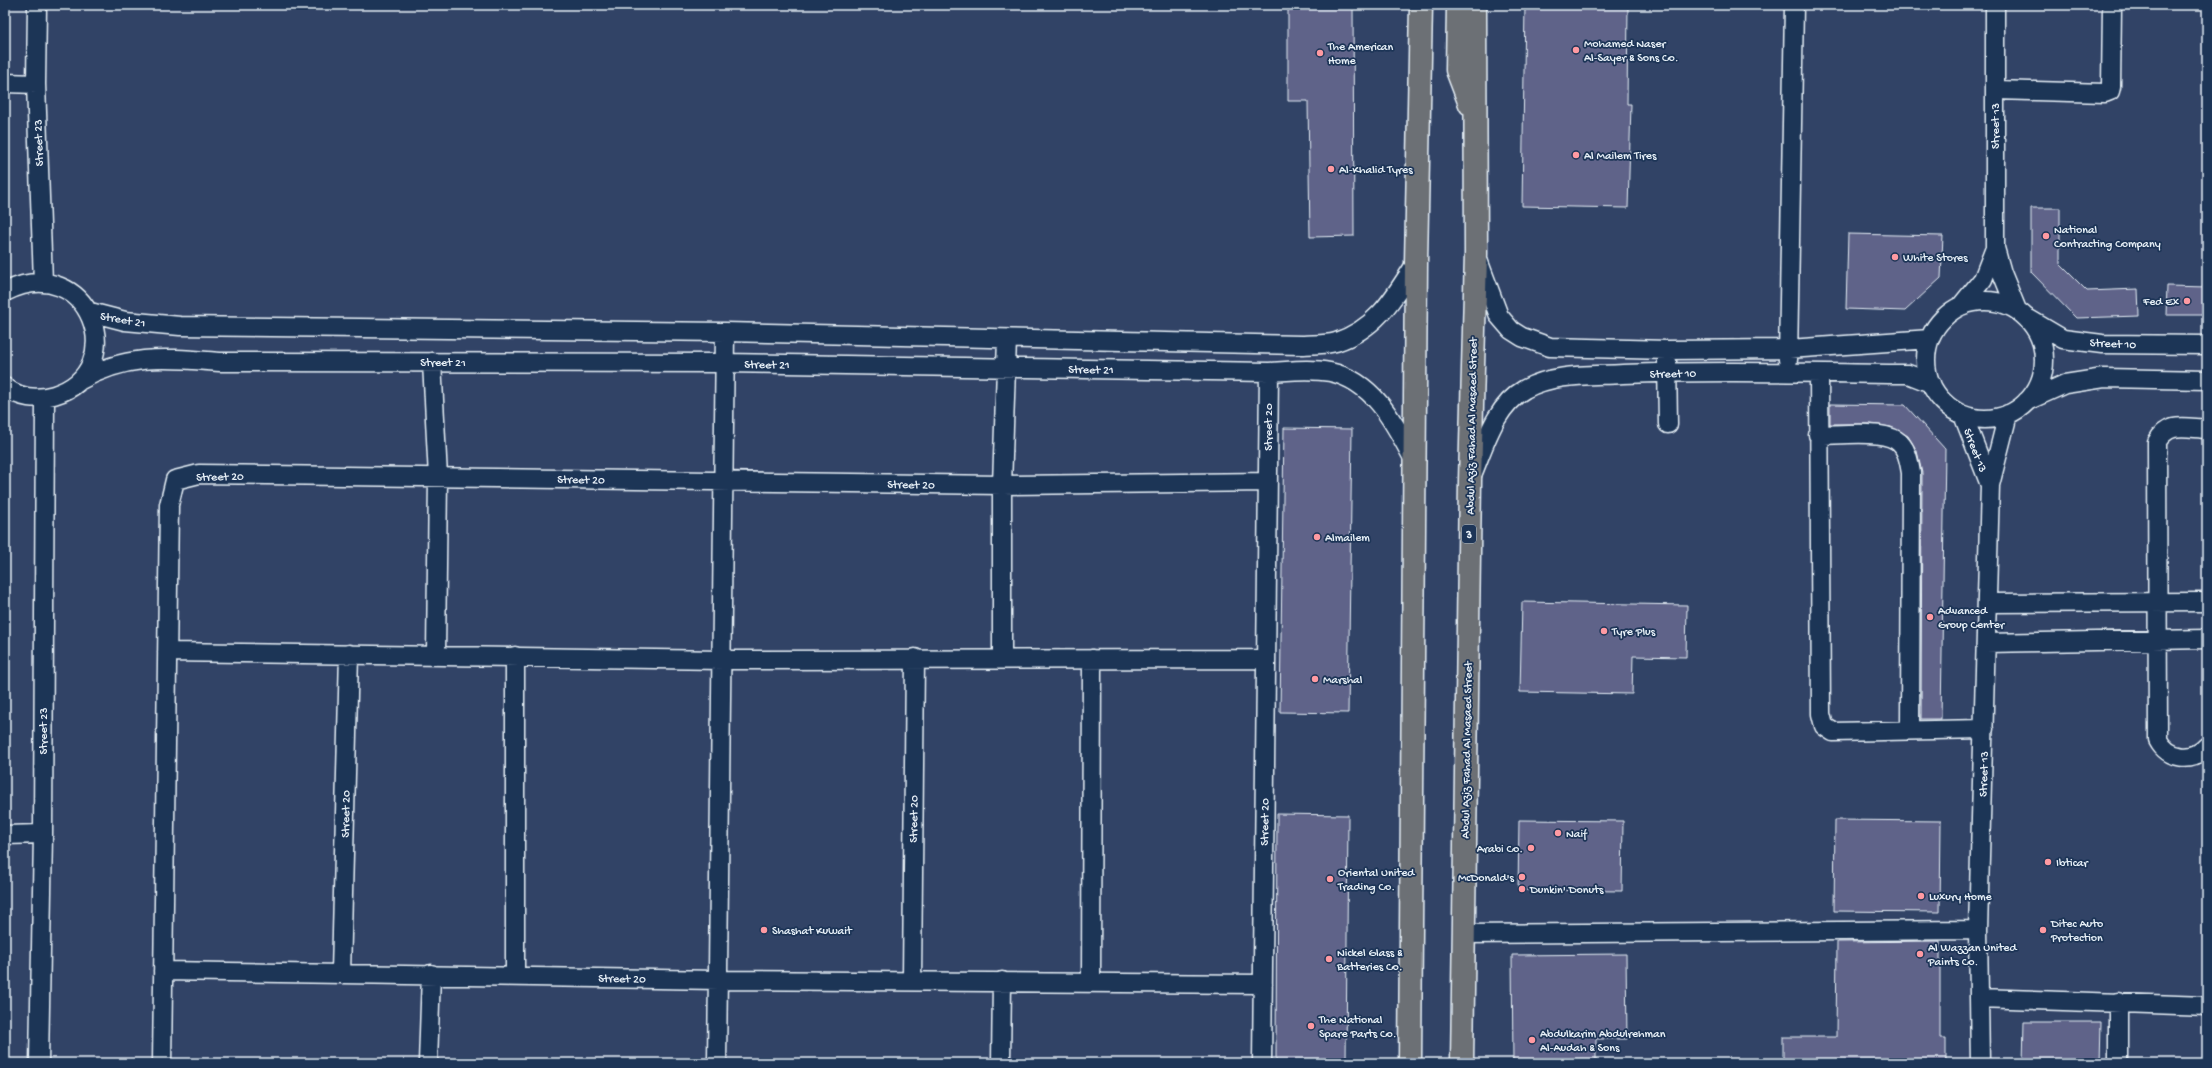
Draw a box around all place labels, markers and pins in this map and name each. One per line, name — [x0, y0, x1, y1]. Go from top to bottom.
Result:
place label: Mohamed Naser Al-Sayer & Sons Co. — [1584, 38, 1679, 66]
place label: The American Home — [1327, 41, 1393, 69]
marker: Mohamed Naser Al-Sayer & Sons Co. — [1571, 45, 1581, 55]
marker: The American Home — [1315, 48, 1325, 58]
marker: Al Mailem Tires — [1571, 150, 1581, 160]
place label: Al Mailem Tires — [1584, 150, 1657, 164]
marker: Al-Khalid Tyres — [1326, 164, 1336, 174]
place label: Al-Khalid Tyres — [1339, 164, 1413, 178]
place label: National Contracting Company — [2054, 224, 2161, 252]
marker: National Contracting Company — [2041, 231, 2051, 241]
marker: White Stores — [1890, 252, 1900, 262]
place label: White Stores — [1903, 252, 1968, 266]
place label: Fed Ex — [2142, 296, 2180, 310]
marker: Fed Ex — [2182, 296, 2192, 306]
marker: Almailem — [1312, 532, 1322, 542]
place label: Almailem — [1325, 532, 1370, 546]
place label: Advanced Group Center — [1938, 605, 2006, 633]
marker: Advanced Group Center — [1925, 612, 1935, 622]
marker: Tyre Plus — [1599, 626, 1609, 636]
place label: Tyre Plus — [1611, 626, 1656, 640]
marker: Marshal — [1310, 674, 1320, 684]
place label: Marshal — [1323, 674, 1363, 688]
marker: Naif — [1553, 828, 1563, 838]
place label: Naif — [1566, 828, 1588, 842]
place label: Arabi Co. — [1477, 843, 1523, 857]
marker: Arabi Co. — [1526, 843, 1536, 853]
marker: Ibticar — [2043, 857, 2053, 867]
place label: Ibticar — [2056, 857, 2089, 871]
place label: Oriental United Trading Co. — [1337, 867, 1415, 895]
place label: McDonald's — [1458, 872, 1515, 886]
marker: McDonald's — [1517, 872, 1527, 882]
marker: Oriental United Trading Co. — [1325, 874, 1335, 884]
marker: Dunkin' Donuts — [1517, 884, 1527, 894]
place label: Dunkin' Donuts — [1529, 884, 1604, 898]
marker: Luxury Home — [1916, 891, 1926, 901]
place label: Luxury Home — [1929, 891, 1993, 905]
place label: Ditec Auto Protection — [2050, 918, 2103, 946]
marker: Shashat Kuwait — [759, 925, 769, 935]
place label: Shashat Kuwait — [772, 925, 853, 939]
marker: Ditec Auto Protection — [2038, 925, 2048, 935]
place label: Al Wazzan United Paints Co. — [1927, 942, 2018, 970]
place label: Nickel Glass & Batteries Co. — [1336, 947, 1403, 975]
marker: Al Wazzan United Paints Co. — [1915, 949, 1925, 959]
marker: Nickel Glass & Batteries Co. — [1324, 954, 1334, 964]
place label: The National Spare Parts Co. — [1318, 1014, 1397, 1042]
marker: The National Spare Parts Co. — [1306, 1021, 1316, 1031]
place label: Abdulkarim Abdulrehman Al-Audah & Sons — [1540, 1028, 1666, 1056]
marker: Abdulkarim Abdulrehman Al-Audah & Sons — [1527, 1035, 1537, 1045]

